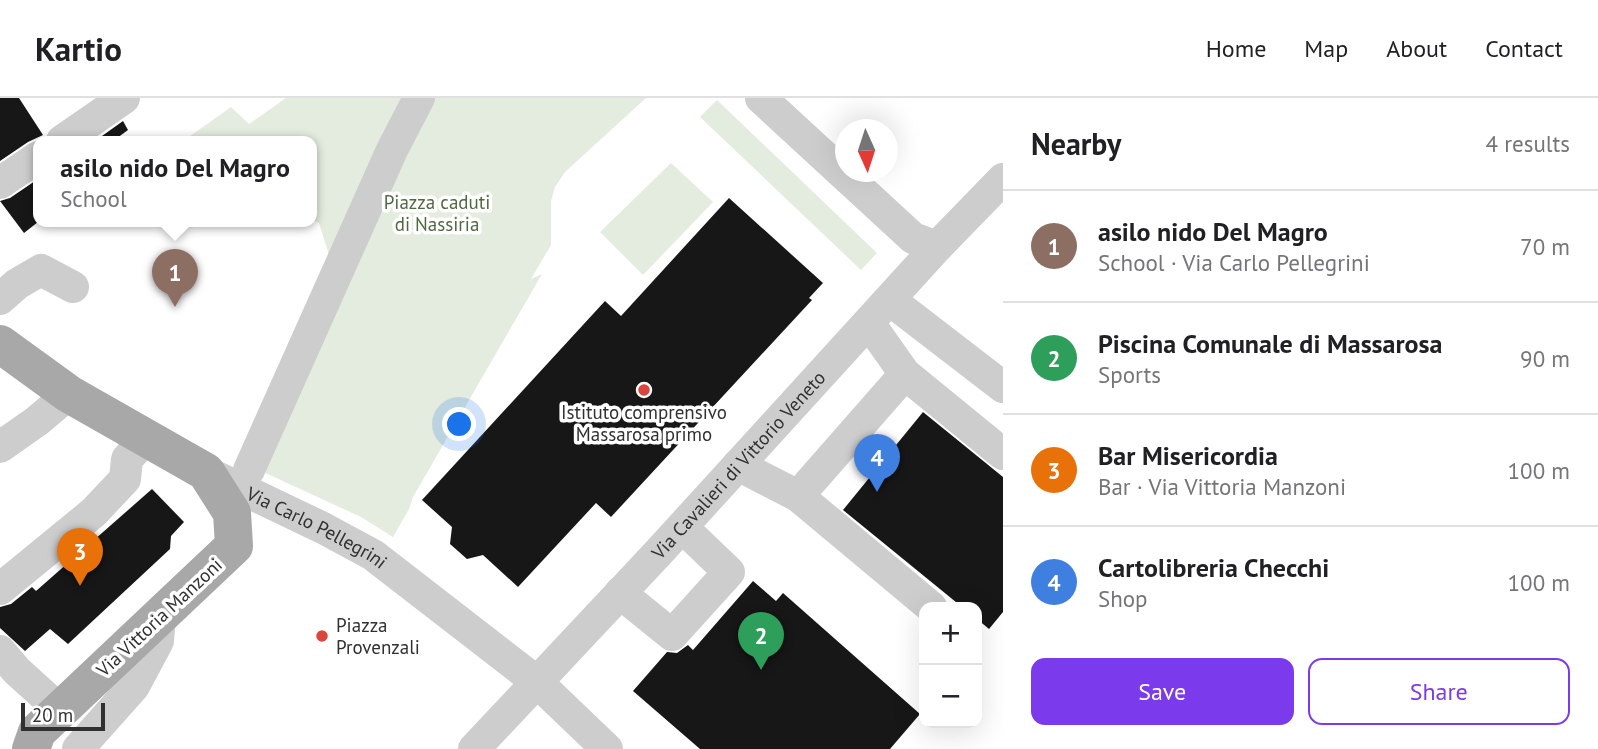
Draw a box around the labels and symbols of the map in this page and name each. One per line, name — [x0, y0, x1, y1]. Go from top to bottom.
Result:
north arrow — [835, 119, 898, 182]
park label: Piazza caduti di Nassiria — [384, 190, 490, 236]
pin: 1 — [152, 249, 198, 307]
street label: Via Cavalieri di Vittorio Veneto — [646, 366, 830, 565]
marker: Istituto comprensivo Massarosa primo — [636, 382, 652, 398]
place label: Istituto comprensivo Massarosa primo — [561, 400, 727, 446]
your location — [442, 407, 476, 441]
pin: 4 — [854, 434, 900, 492]
street label: Via Carlo Pellegrini — [242, 481, 392, 574]
pin: 3 — [57, 528, 103, 586]
street label: Via Vittoria Manzoni — [90, 553, 227, 682]
pin: 2 — [738, 612, 784, 670]
place label: Piazza Provenzali — [336, 613, 420, 659]
marker: Piazza Provenzali — [314, 628, 330, 644]
scale bar — [21, 700, 105, 732]

